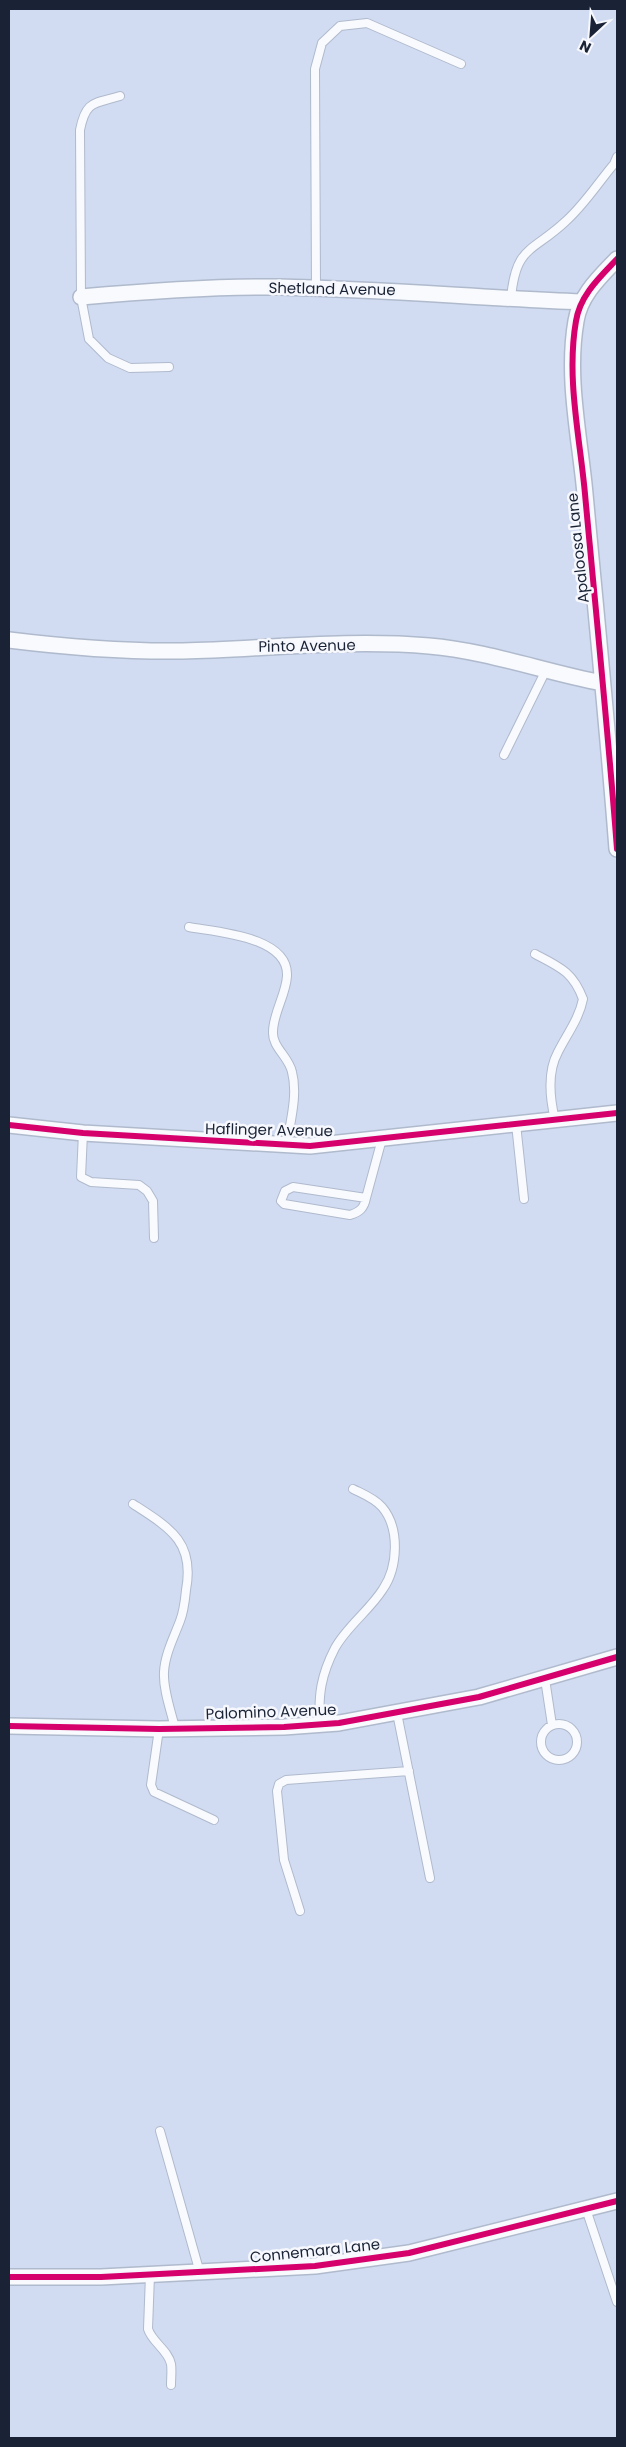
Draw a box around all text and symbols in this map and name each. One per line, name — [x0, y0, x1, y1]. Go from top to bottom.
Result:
north arrow — [566, 10, 616, 60]
text: N — [576, 35, 594, 58]
street label: Shetland Avenue — [268, 277, 396, 300]
street label: Apaloosa Lane — [561, 492, 594, 604]
street label: Pinto Avenue — [258, 634, 356, 657]
street label: Haflinger Avenue — [205, 1118, 333, 1141]
street label: Palomino Avenue — [205, 1699, 337, 1724]
street label: Connemara Lane — [249, 2233, 381, 2268]

